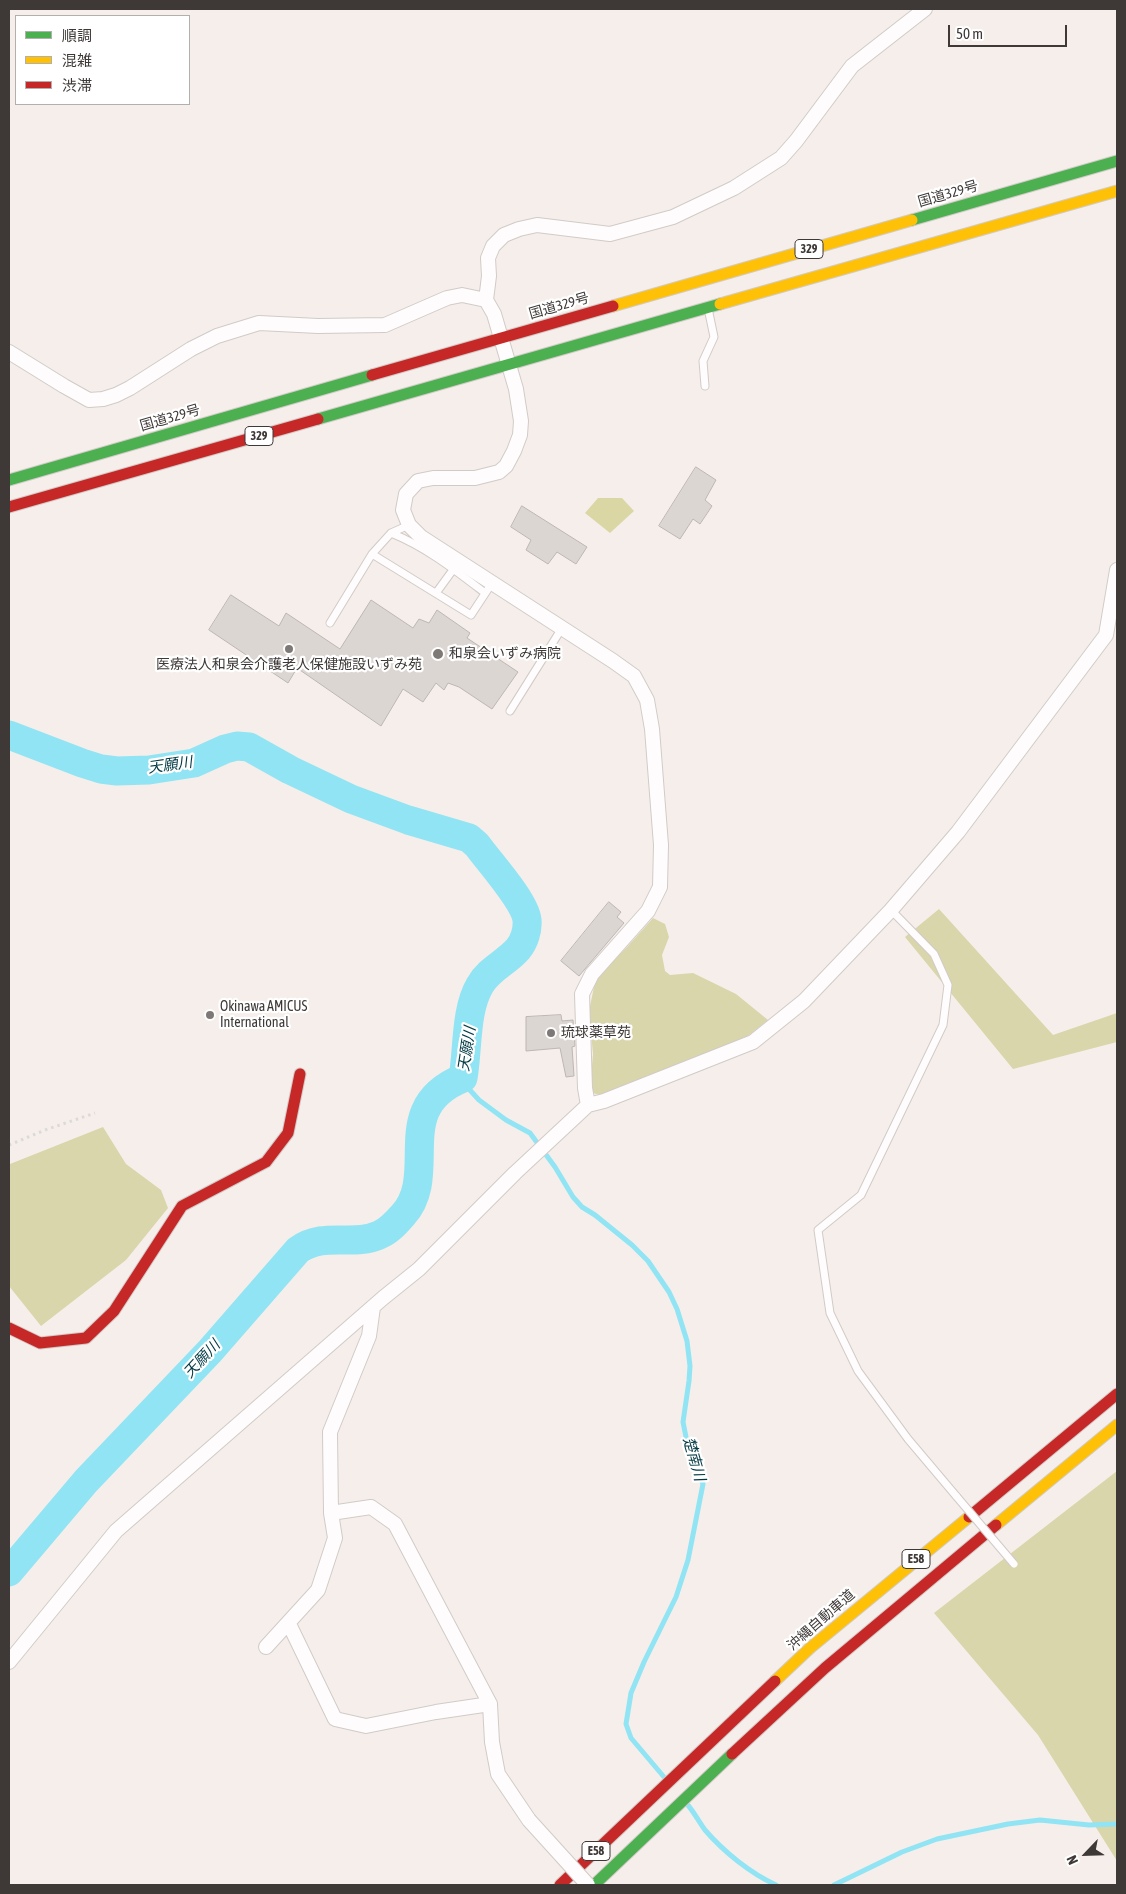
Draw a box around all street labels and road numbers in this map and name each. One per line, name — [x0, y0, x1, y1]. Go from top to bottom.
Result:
street label: 国道329号 — [916, 177, 980, 211]
road number: 329 — [795, 240, 823, 258]
street label: 国道329号 — [527, 289, 591, 323]
street label: 国道329号 — [138, 401, 202, 435]
road number: 329 — [245, 426, 273, 446]
road number: E58 — [902, 1550, 930, 1568]
street label: 沖縄自動車道 — [784, 1586, 858, 1654]
road number: E58 — [582, 1842, 610, 1860]

